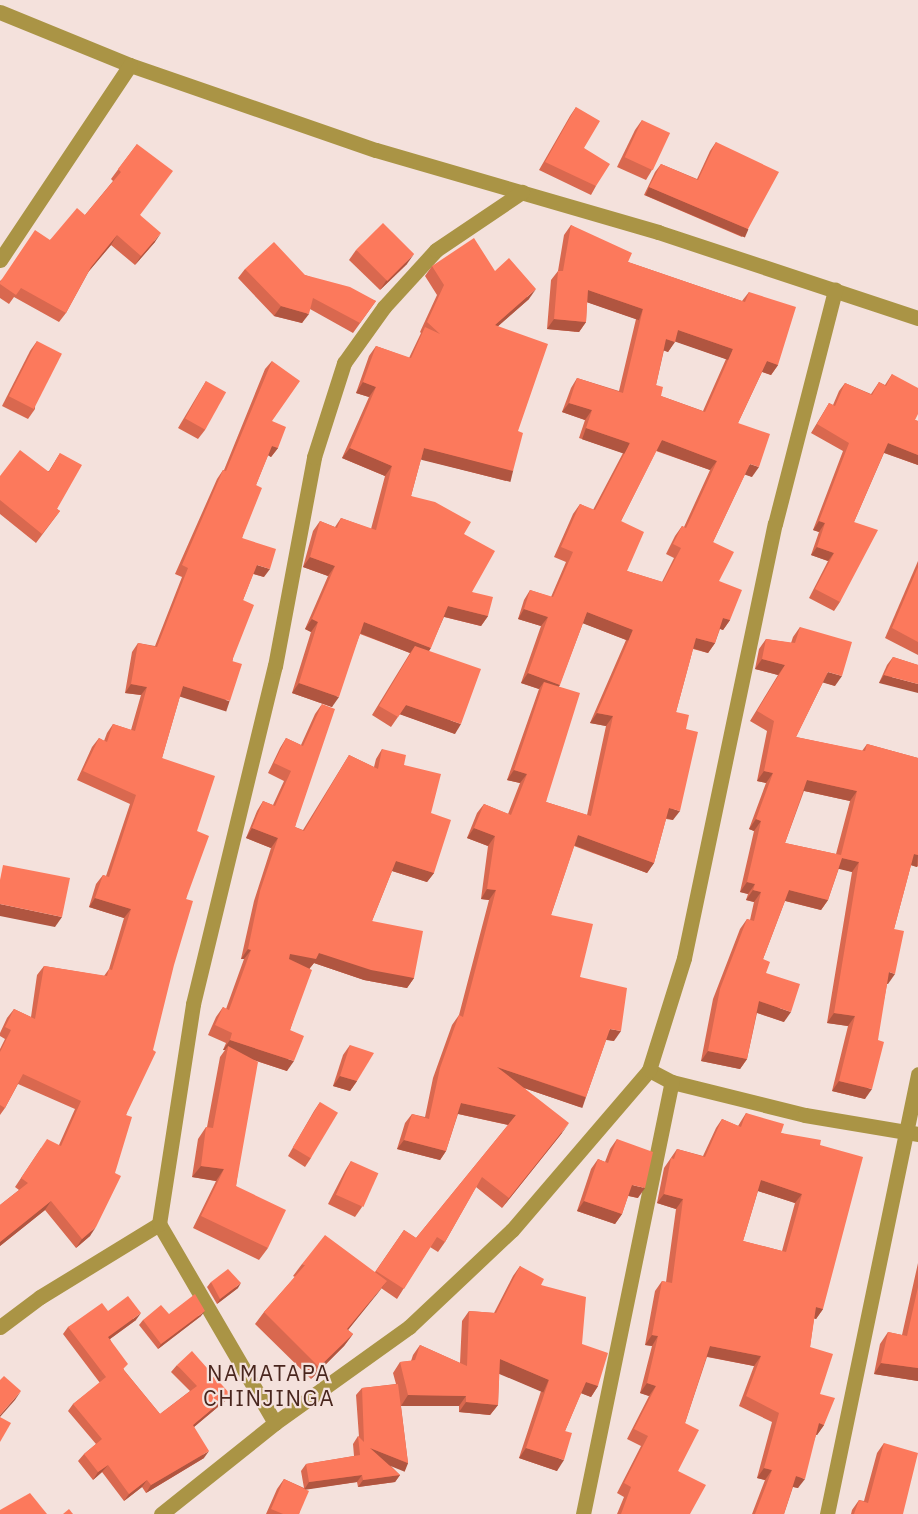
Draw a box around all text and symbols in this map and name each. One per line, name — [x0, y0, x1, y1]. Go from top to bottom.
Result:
district label: NAMATAPA CHINJINGA — [203, 1359, 335, 1410]

